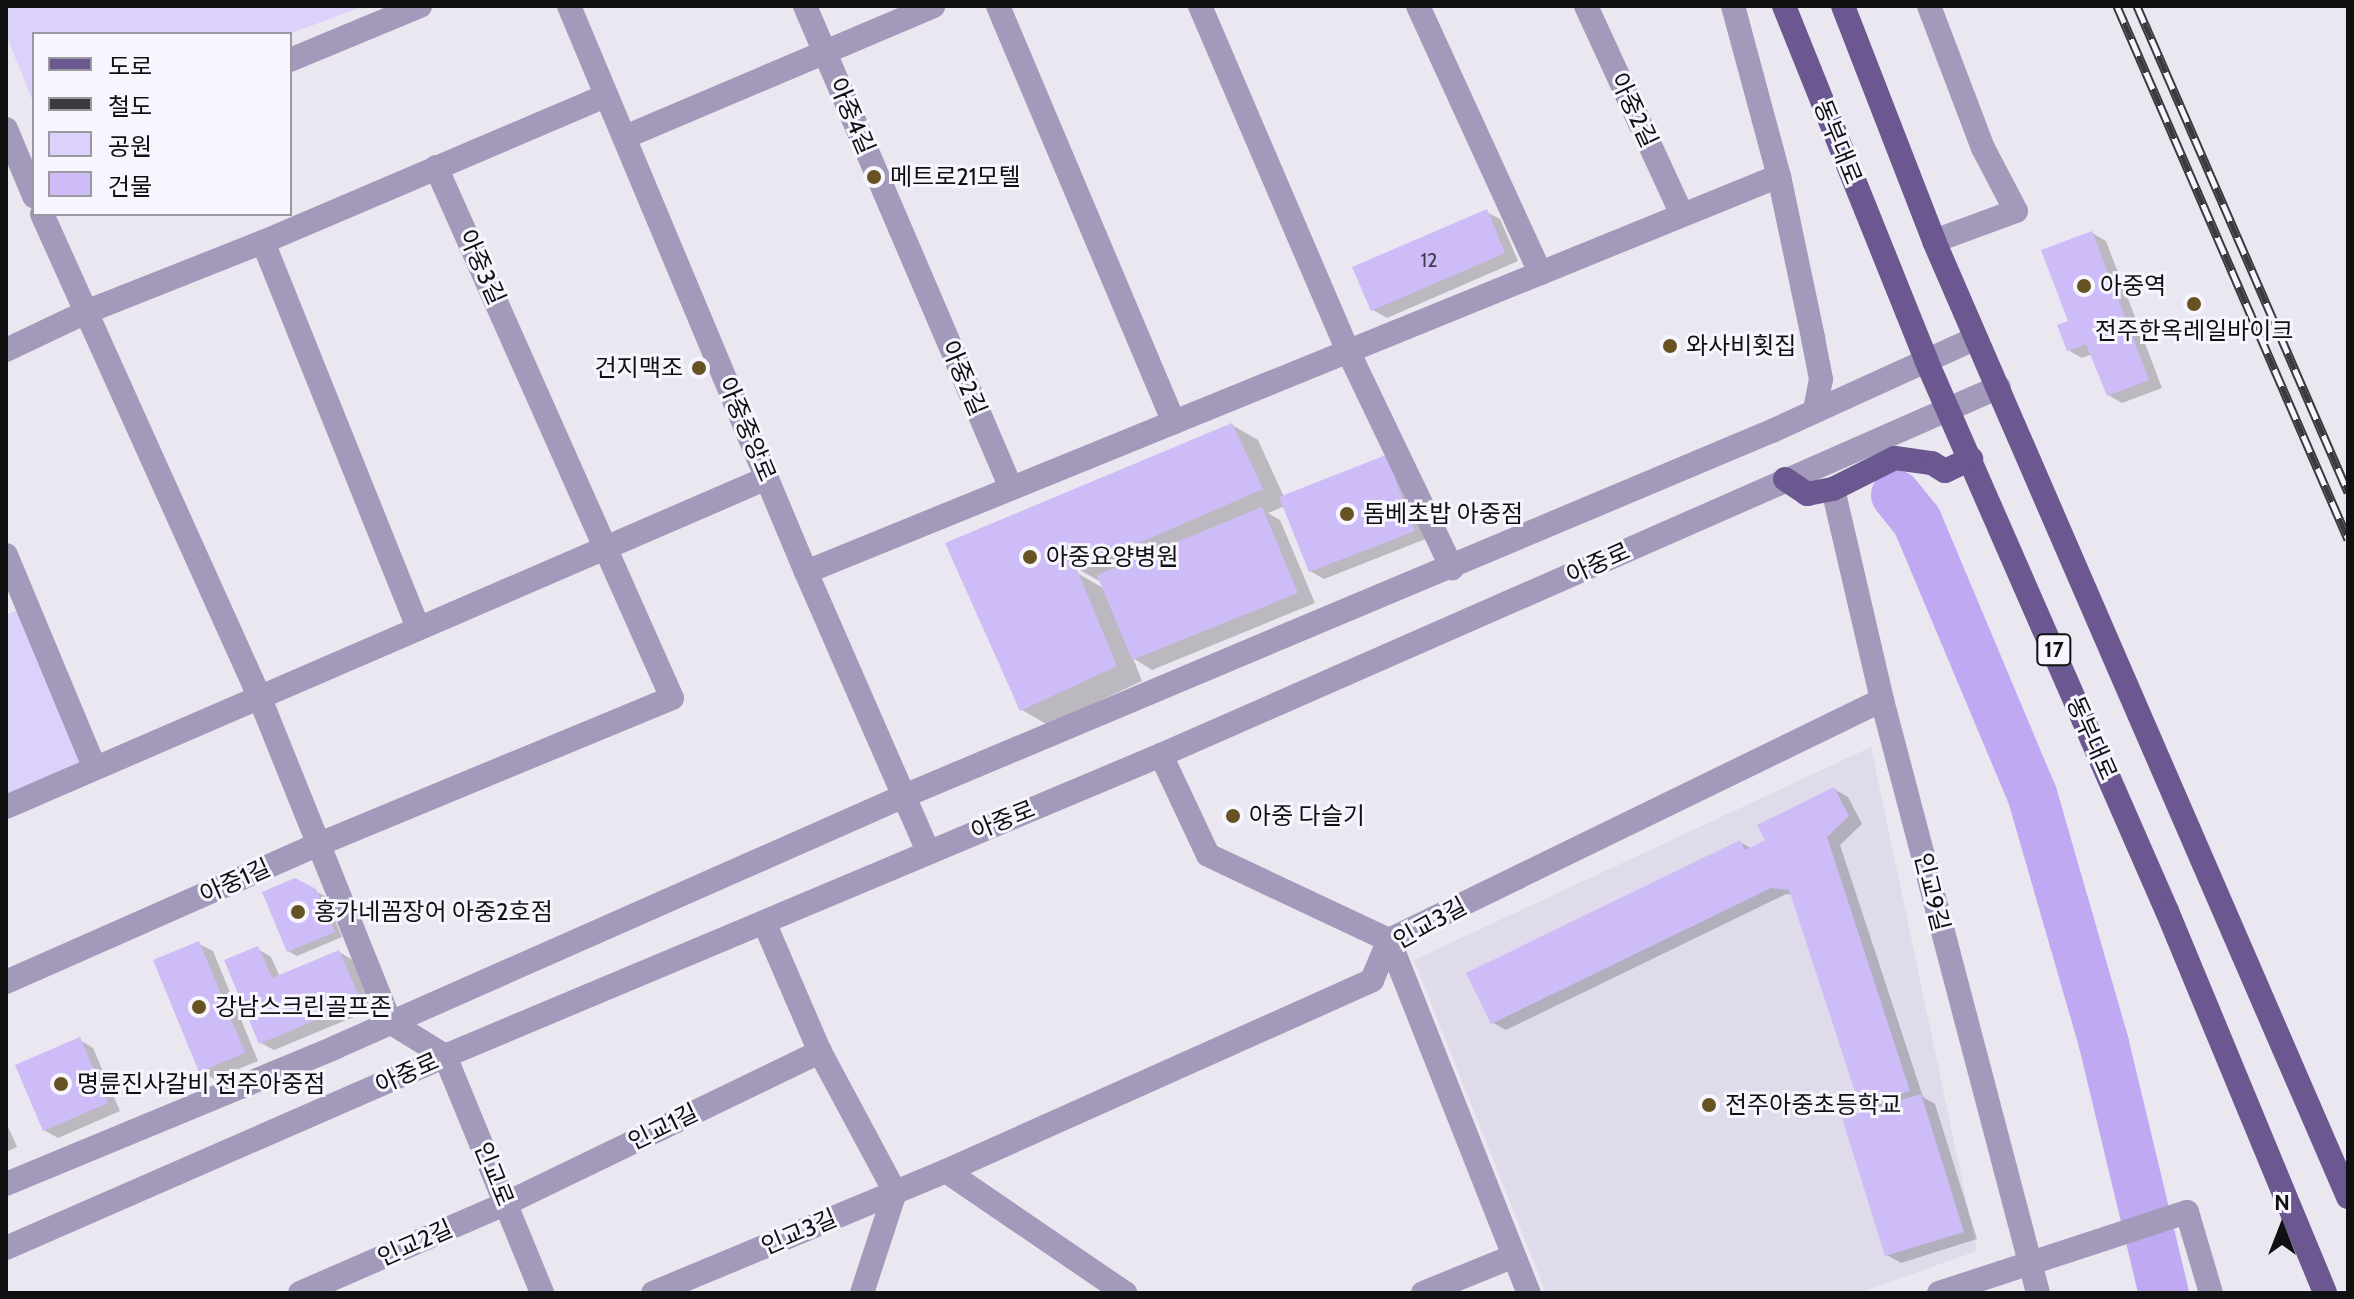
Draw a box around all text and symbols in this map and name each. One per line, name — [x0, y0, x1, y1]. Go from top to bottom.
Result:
legend — [32, 32, 292, 216]
text: 도로 — [108, 52, 152, 81]
street label: 아중2길 — [1604, 68, 1664, 152]
street label: 아중4길 — [823, 74, 881, 158]
text: 철도 — [108, 92, 152, 121]
street label: 동부대로 — [1808, 96, 1868, 188]
text: 공원 — [108, 132, 152, 161]
place label: 메트로21모텔 — [890, 163, 1021, 191]
marker: 메트로21모텔 — [865, 168, 883, 186]
text: 건물 — [108, 172, 152, 201]
street label: 아중3길 — [453, 225, 511, 309]
house number: 12 — [1421, 248, 1437, 272]
place label: 아중역 — [2100, 272, 2166, 300]
marker: 아중역 — [2075, 277, 2093, 295]
marker: 전주한옥레일바이크 — [2185, 295, 2203, 313]
place label: 전주한옥레일바이크 — [2095, 317, 2293, 345]
place label: 와사비횟집 — [1686, 332, 1796, 360]
street label: 아중2길 — [935, 336, 993, 420]
marker: 와사비횟집 — [1661, 337, 1679, 355]
place label: 건지맥조 — [595, 354, 683, 382]
marker: 건지맥조 — [690, 359, 708, 377]
street label: 아중중앙로 — [712, 373, 782, 485]
place label: 돔베초밥 아중점 — [1363, 500, 1523, 528]
marker: 돔베초밥 아중점 — [1338, 505, 1356, 523]
street label: 아중로 — [1562, 536, 1634, 590]
place label: 아중요양병원 — [1046, 543, 1178, 571]
marker: 아중요양병원 — [1021, 548, 1039, 566]
road number: 17 — [2036, 632, 2072, 668]
street label: 동부대로 — [2061, 692, 2123, 784]
street label: 아중로 — [967, 794, 1039, 846]
place label: 아중 다슬기 — [1249, 802, 1365, 830]
marker: 아중 다슬기 — [1224, 807, 1242, 825]
street label: 인교9길 — [1908, 850, 1956, 934]
street label: 아중1길 — [195, 853, 275, 909]
street label: 인교3길 — [1388, 891, 1472, 955]
place label: 홍가네꼼장어 아중2호점 — [314, 898, 553, 926]
marker: 홍가네꼼장어 아중2호점 — [289, 903, 307, 921]
place label: 강남스크린골프존 — [215, 993, 392, 1021]
marker: 강남스크린골프존 — [190, 998, 208, 1016]
street label: 아중로 — [371, 1046, 443, 1100]
place label: 명륜진사갈비 전주아중점 — [77, 1070, 325, 1098]
marker: 명륜진사갈비 전주아중점 — [52, 1075, 70, 1093]
place label: 전주아중초등학교 — [1725, 1091, 1902, 1119]
marker: 전주아중초등학교 — [1700, 1096, 1718, 1114]
street label: 인교1길 — [623, 1098, 703, 1156]
street label: 인교로 — [468, 1138, 520, 1210]
north arrow — [2242, 1187, 2322, 1267]
text: N — [2274, 1189, 2290, 1216]
street label: 인교3길 — [757, 1203, 841, 1261]
street label: 인교2길 — [373, 1214, 457, 1272]

